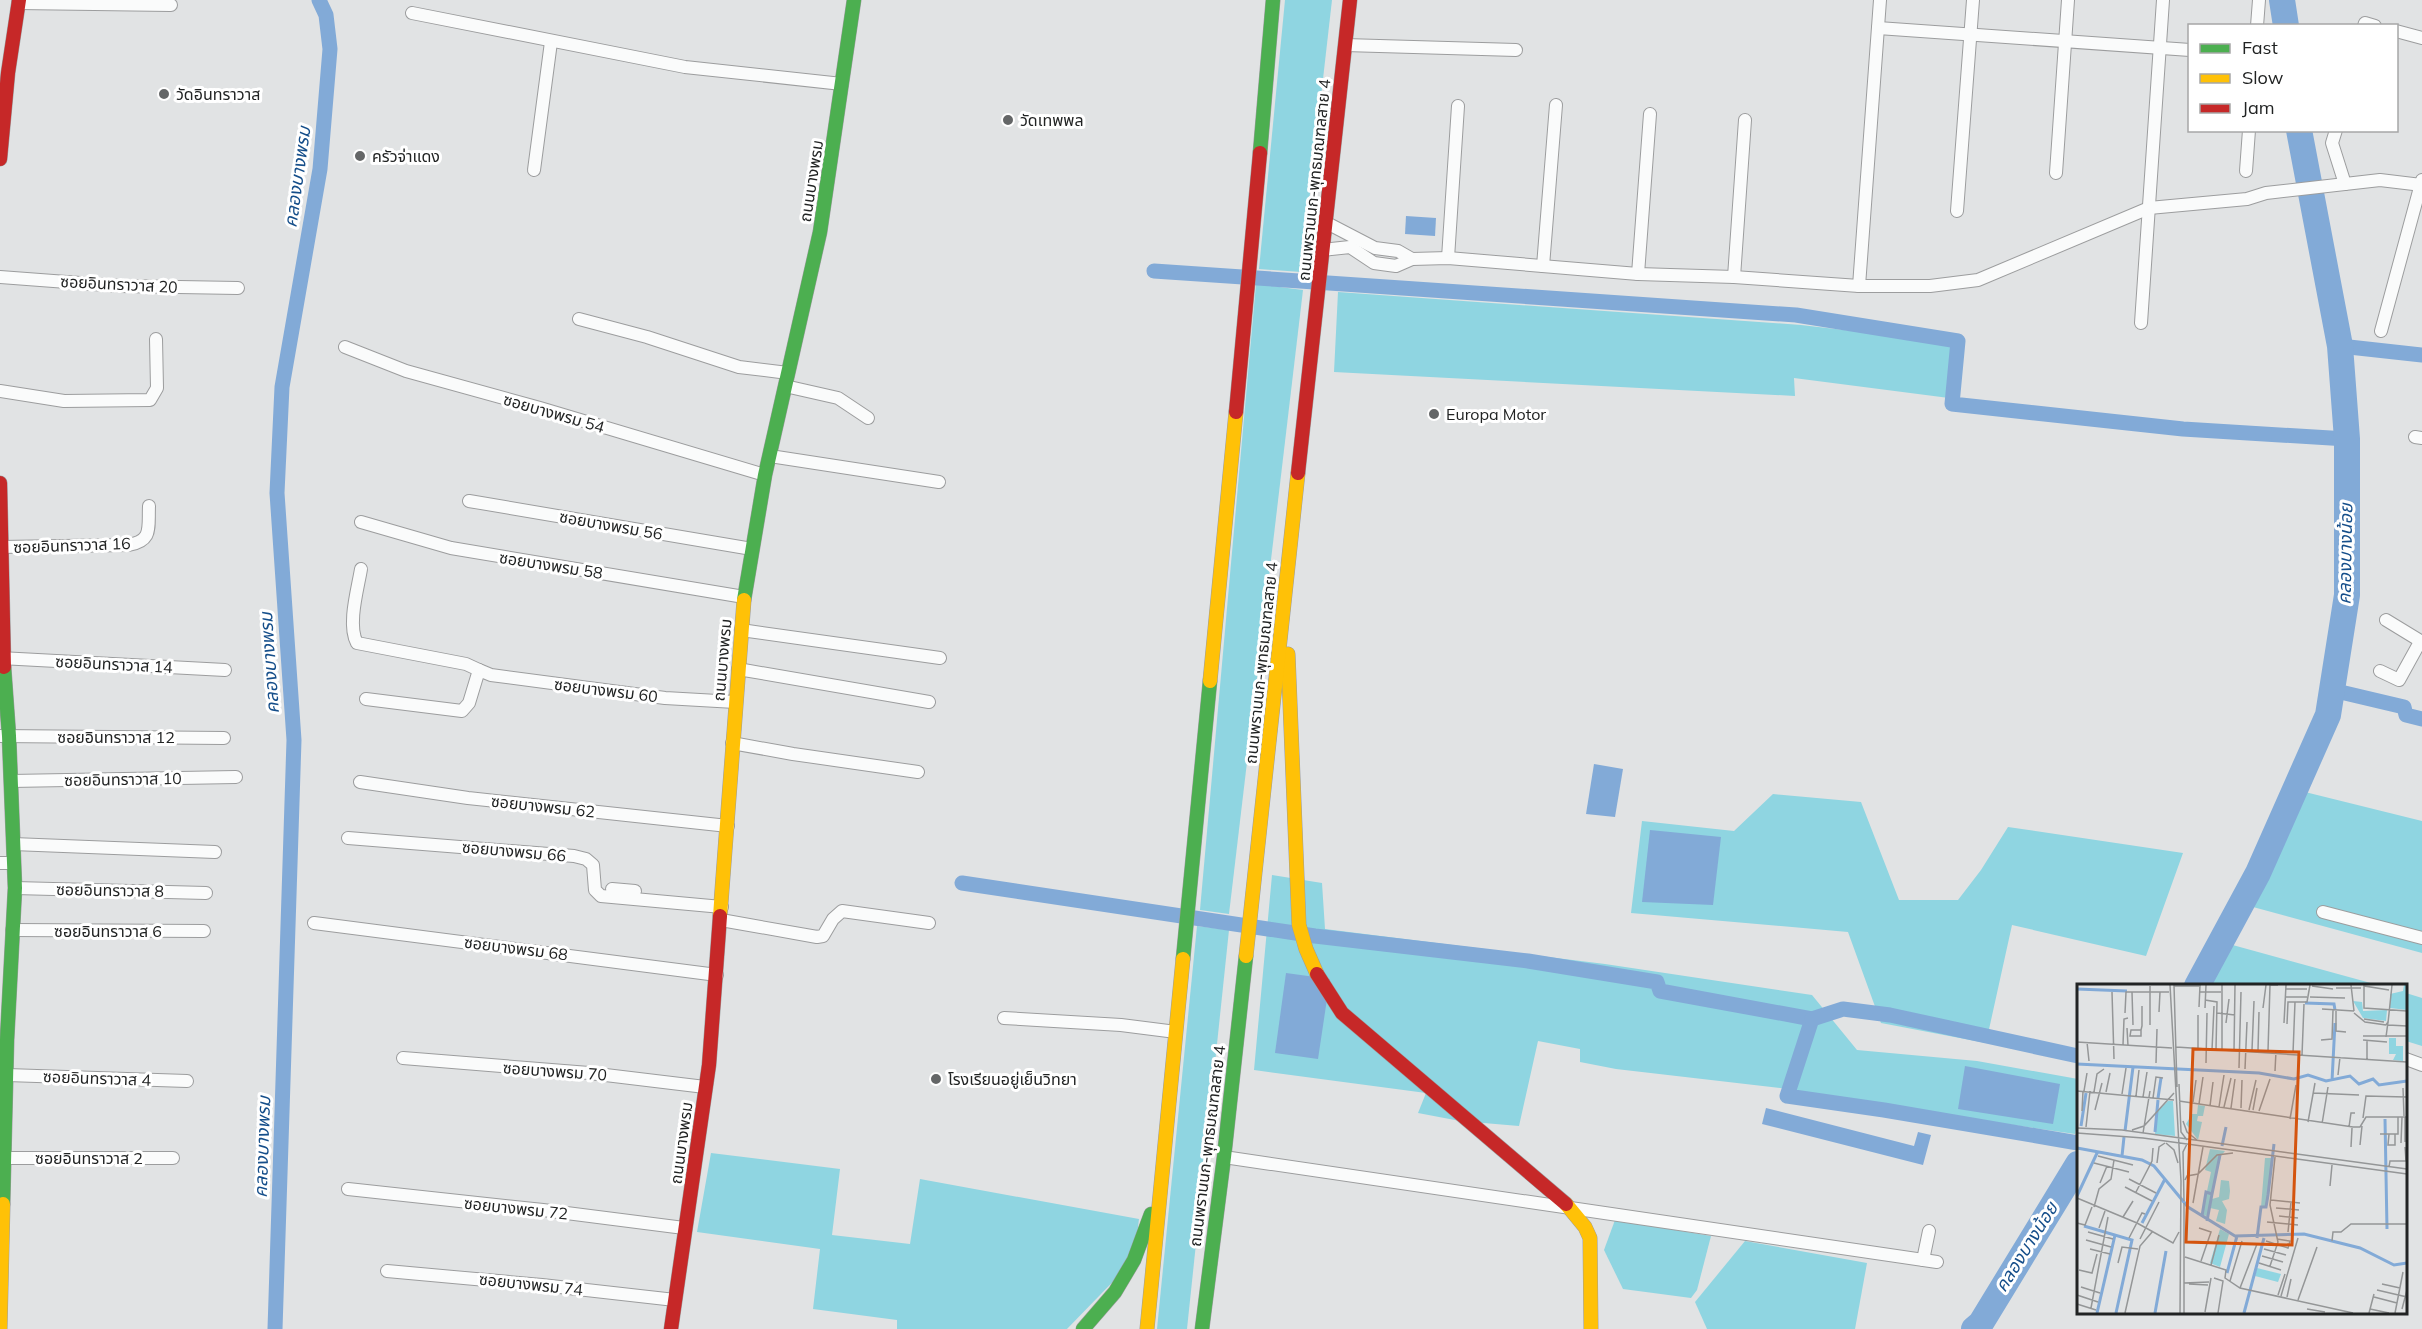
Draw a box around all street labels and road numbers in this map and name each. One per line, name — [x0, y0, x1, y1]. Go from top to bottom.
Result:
street label: ถนนพรานนก-พุทธมณฑลสาย 4 — [1293, 78, 1335, 282]
street label: ถนนบางพรม — [795, 139, 827, 223]
street label: ซอยอินทราวาส 20 — [60, 271, 178, 297]
street label: ซอยบางพรม 54 — [501, 389, 607, 437]
street label: ซอยบางพรม 56 — [558, 506, 664, 544]
street label: ซอยอินทราวาส 16 — [13, 533, 131, 557]
street label: ซอยบางพรม 58 — [498, 547, 604, 583]
street label: ถนนพรานนก-พุทธมณฑลสาย 4 — [1240, 561, 1282, 765]
street label: ถนนบางพรม — [708, 618, 736, 702]
street label: ซอยอินทราวาส 14 — [55, 651, 174, 677]
street label: ซอยบางพรม 60 — [553, 674, 659, 706]
street label: ซอยอินทราวาส 12 — [57, 727, 175, 747]
street label: ซอยอินทราวาส 10 — [64, 768, 182, 790]
street label: ซอยบางพรม 62 — [490, 791, 596, 821]
street label: ซอยบางพรม 66 — [461, 836, 567, 866]
street label: ซอยอินทราวาส 8 — [56, 879, 164, 901]
street label: ซอยอินทราวาส 6 — [54, 921, 162, 941]
street label: ซอยบางพรม 68 — [463, 932, 569, 964]
street label: ถนนพรานนก-พุทธมณฑลสาย 4 — [1185, 1044, 1229, 1248]
street label: ซอยบางพรม 70 — [502, 1057, 608, 1085]
street label: ซอยอินทราวาส 4 — [43, 1066, 152, 1090]
street label: ถนนบางพรม — [665, 1101, 697, 1185]
street label: ซอยอินทราวาส 2 — [35, 1148, 143, 1168]
street label: ซอยบางพรม 72 — [463, 1193, 569, 1223]
street label: ซอยบางพรม 74 — [478, 1269, 584, 1299]

